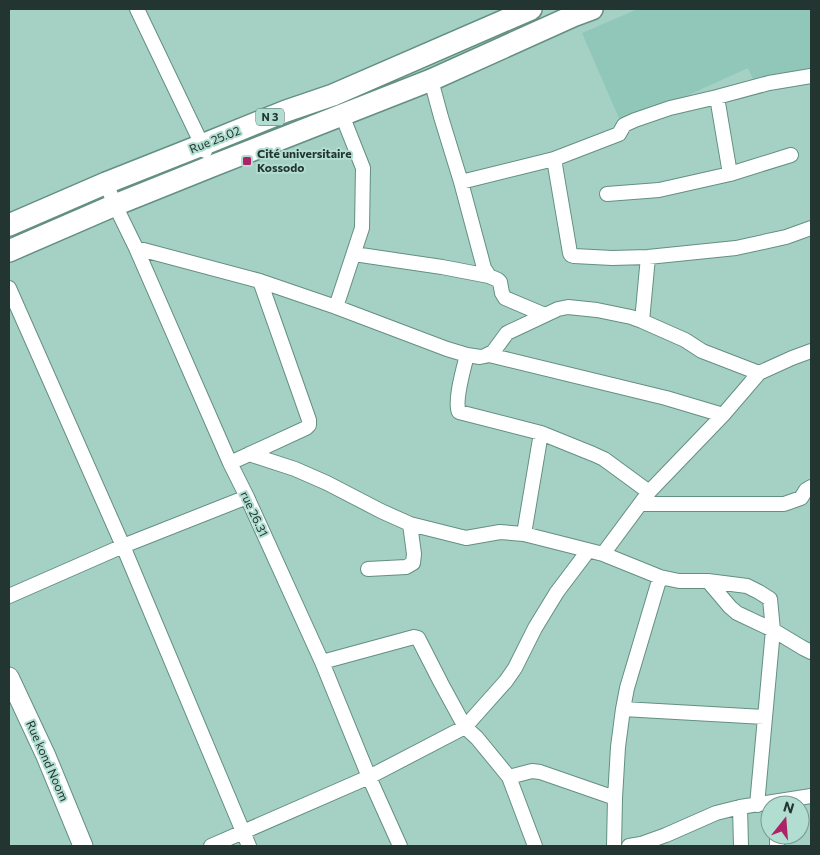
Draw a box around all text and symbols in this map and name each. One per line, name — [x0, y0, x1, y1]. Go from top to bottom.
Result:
road number: N 3 — [256, 108, 284, 125]
street label: Rue 25.02 — [187, 122, 242, 156]
place label: Cité universitaire Kossodo — [257, 146, 351, 174]
marker: Cité universitaire Kossodo — [241, 155, 253, 167]
street label: rue 26.31 — [238, 489, 272, 539]
street label: Rue kond Noom — [24, 718, 72, 803]
north arrow — [760, 795, 810, 845]
text: N — [781, 797, 796, 817]

